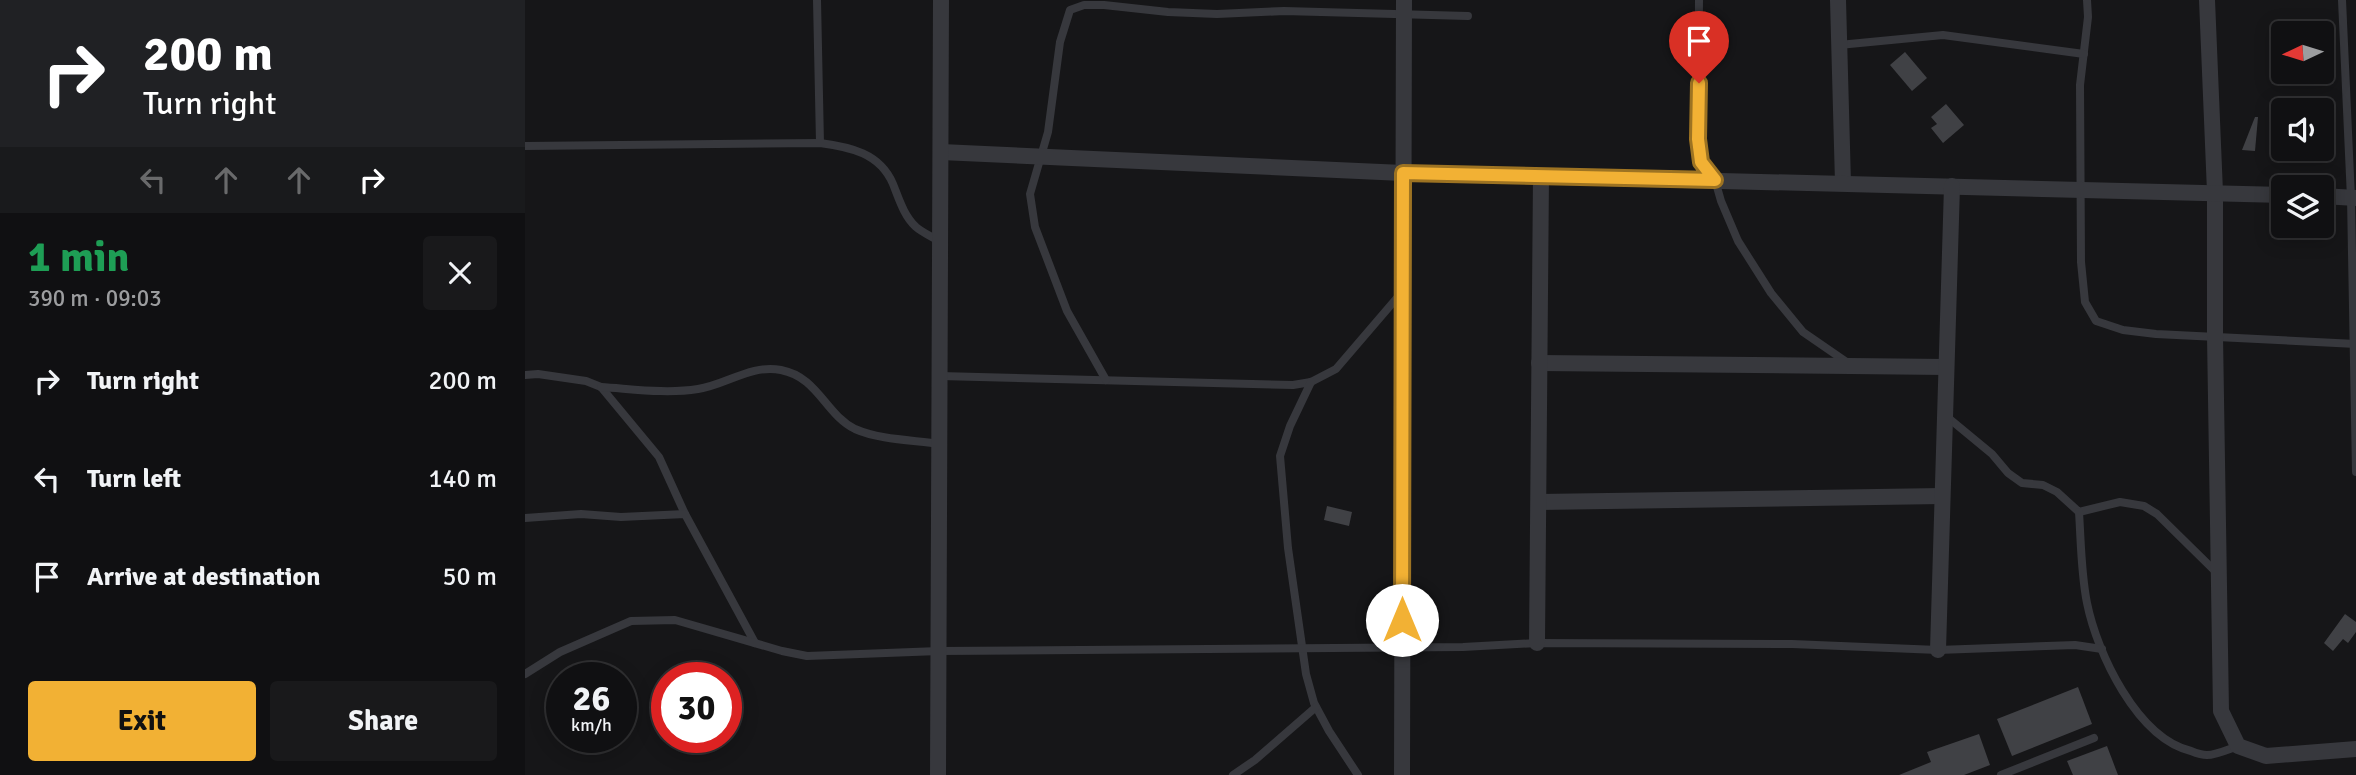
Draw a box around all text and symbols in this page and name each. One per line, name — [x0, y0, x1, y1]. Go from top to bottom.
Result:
pin — [1669, 11, 1729, 83]
north arrow — [2271, 21, 2335, 84]
map controls — [2271, 21, 2334, 238]
icon: arrive — [1680, 22, 1718, 60]
text: 200 m — [143, 24, 273, 84]
icon: right — [28, 28, 119, 119]
text: Turn right — [143, 84, 276, 123]
button: sound — [2271, 98, 2334, 161]
icon: left — [134, 161, 172, 199]
icon: ahead — [207, 161, 245, 199]
icon: ahead — [280, 161, 318, 199]
icon: right — [353, 161, 391, 199]
button: layers — [2271, 175, 2334, 238]
text: 1 min — [28, 232, 129, 283]
button: close — [423, 236, 497, 310]
text: 390 m · 09:03 — [28, 284, 162, 313]
icon: right — [28, 362, 66, 400]
text: Turn right — [87, 365, 199, 397]
text: 200 m — [428, 365, 497, 397]
icon: left — [28, 460, 66, 498]
text: Turn left — [87, 463, 181, 495]
text: 140 m — [428, 463, 497, 495]
icon: arrive — [28, 558, 66, 596]
text: Arrive at destination — [87, 561, 320, 593]
text: 50 m — [442, 561, 497, 593]
position arrow — [1365, 583, 1439, 657]
speed limit sign: 30 — [651, 662, 742, 753]
text: 26 — [573, 677, 610, 720]
button: Exit — [28, 681, 256, 761]
button: Share — [270, 681, 497, 761]
text: km/h — [571, 714, 612, 736]

